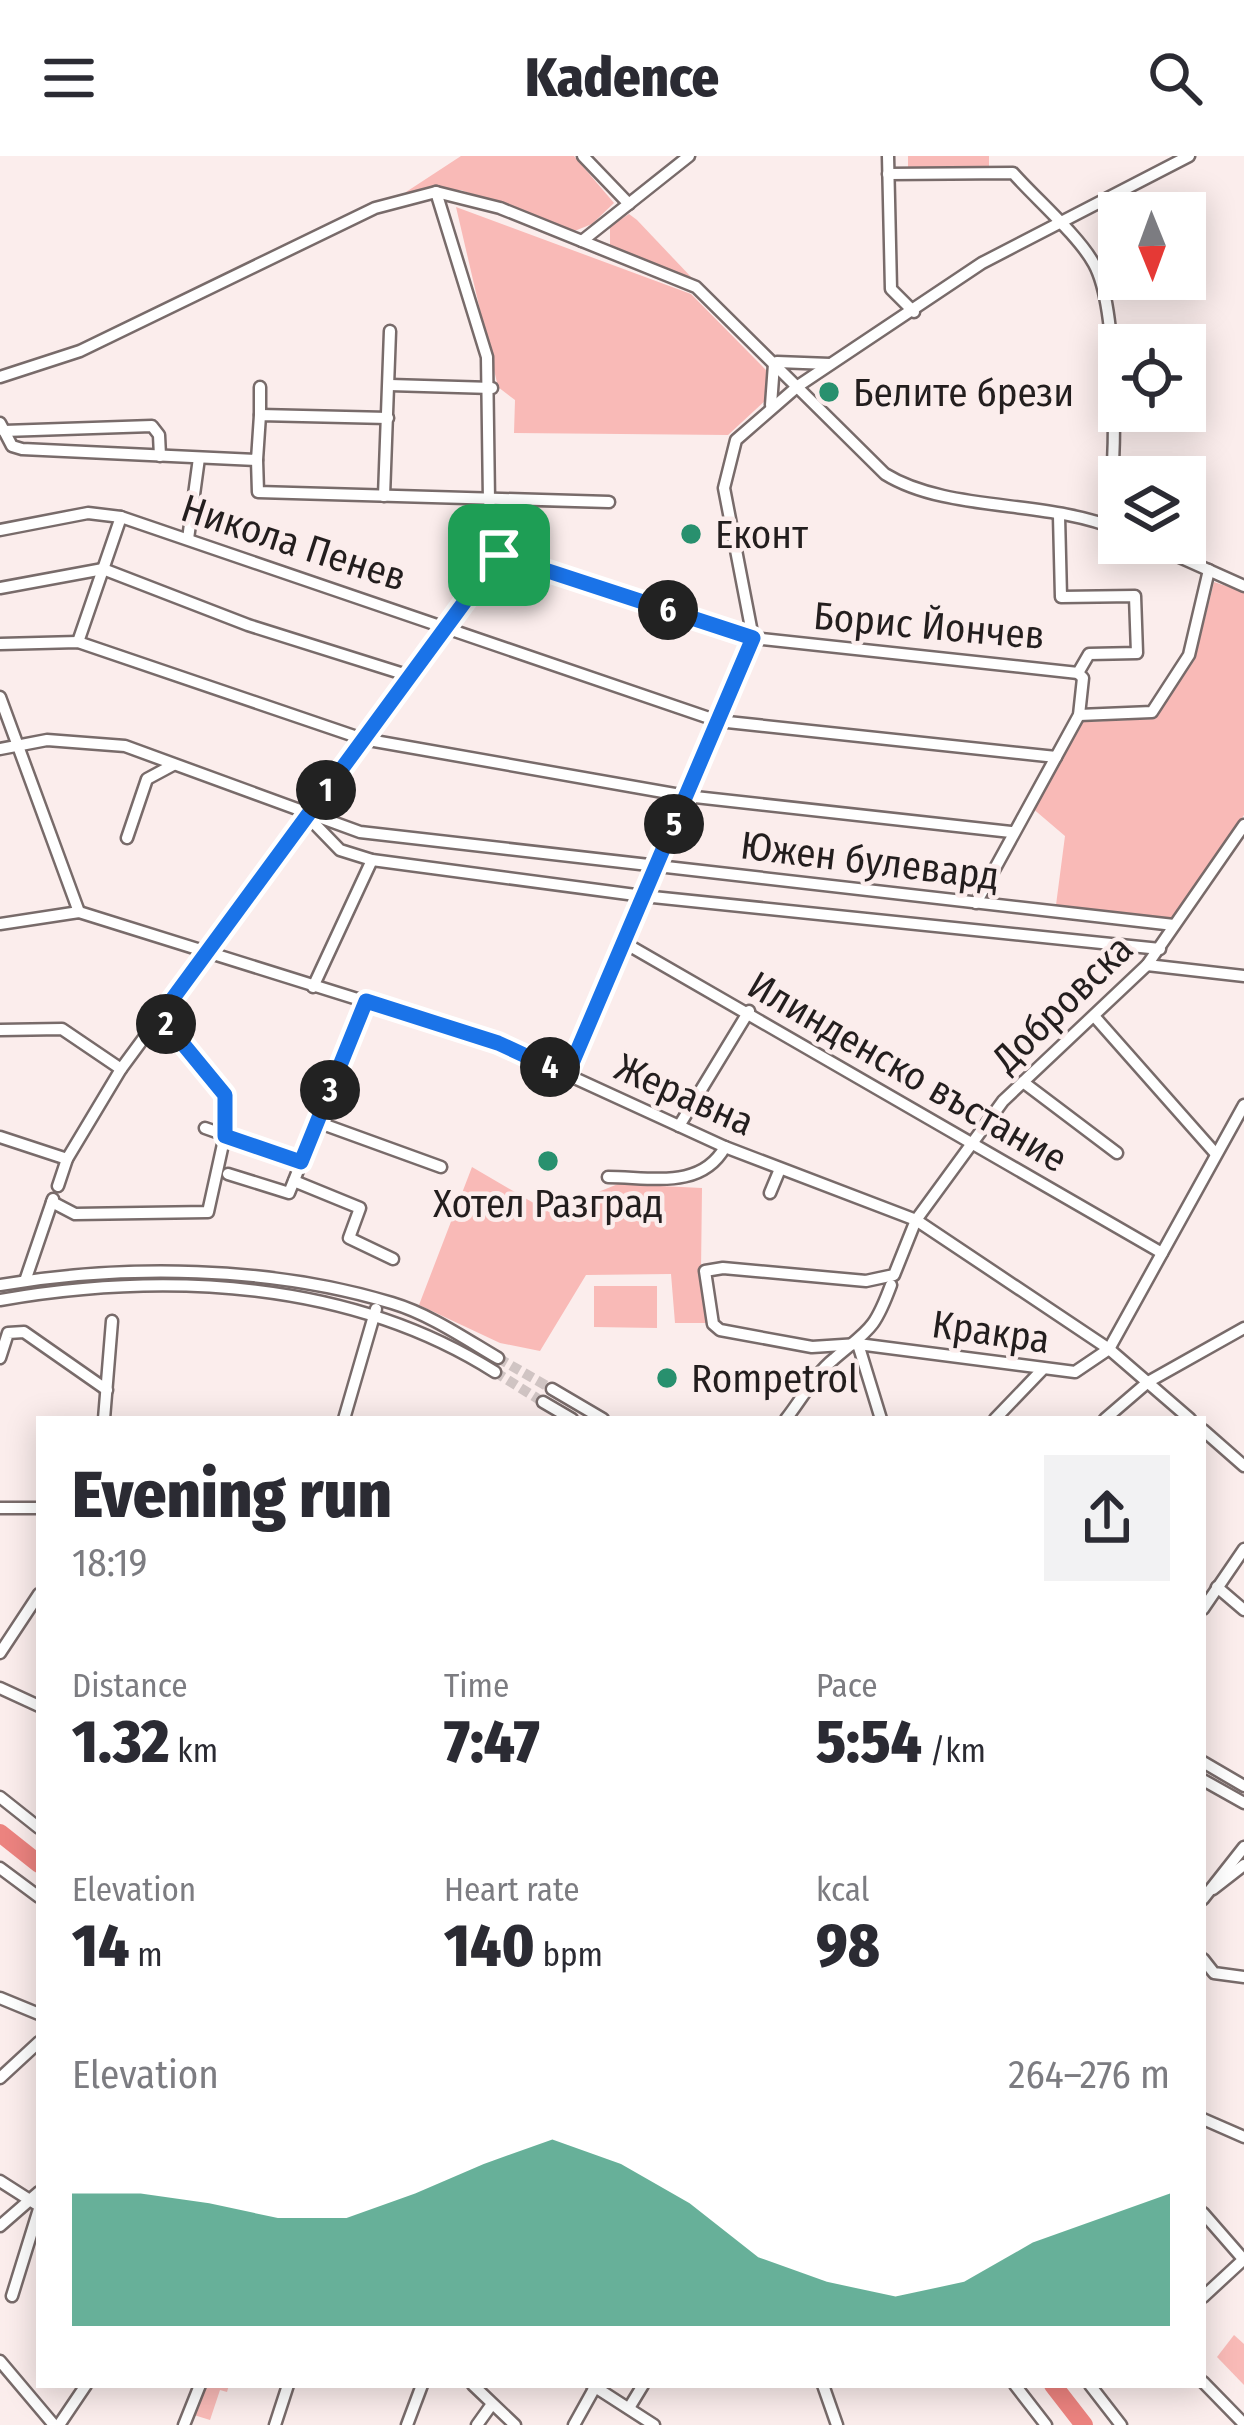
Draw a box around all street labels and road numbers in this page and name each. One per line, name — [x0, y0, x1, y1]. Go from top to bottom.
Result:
street label: Никола Пенев — [176, 485, 412, 601]
street label: Борис Йончев — [812, 593, 1046, 659]
street label: Южен булевард — [738, 822, 1002, 900]
street label: Добровска — [982, 926, 1142, 1082]
street label: Илинденско въстание — [740, 962, 1075, 1182]
street label: Жеравна — [608, 1044, 761, 1146]
street label: Кракра — [929, 1301, 1053, 1363]

